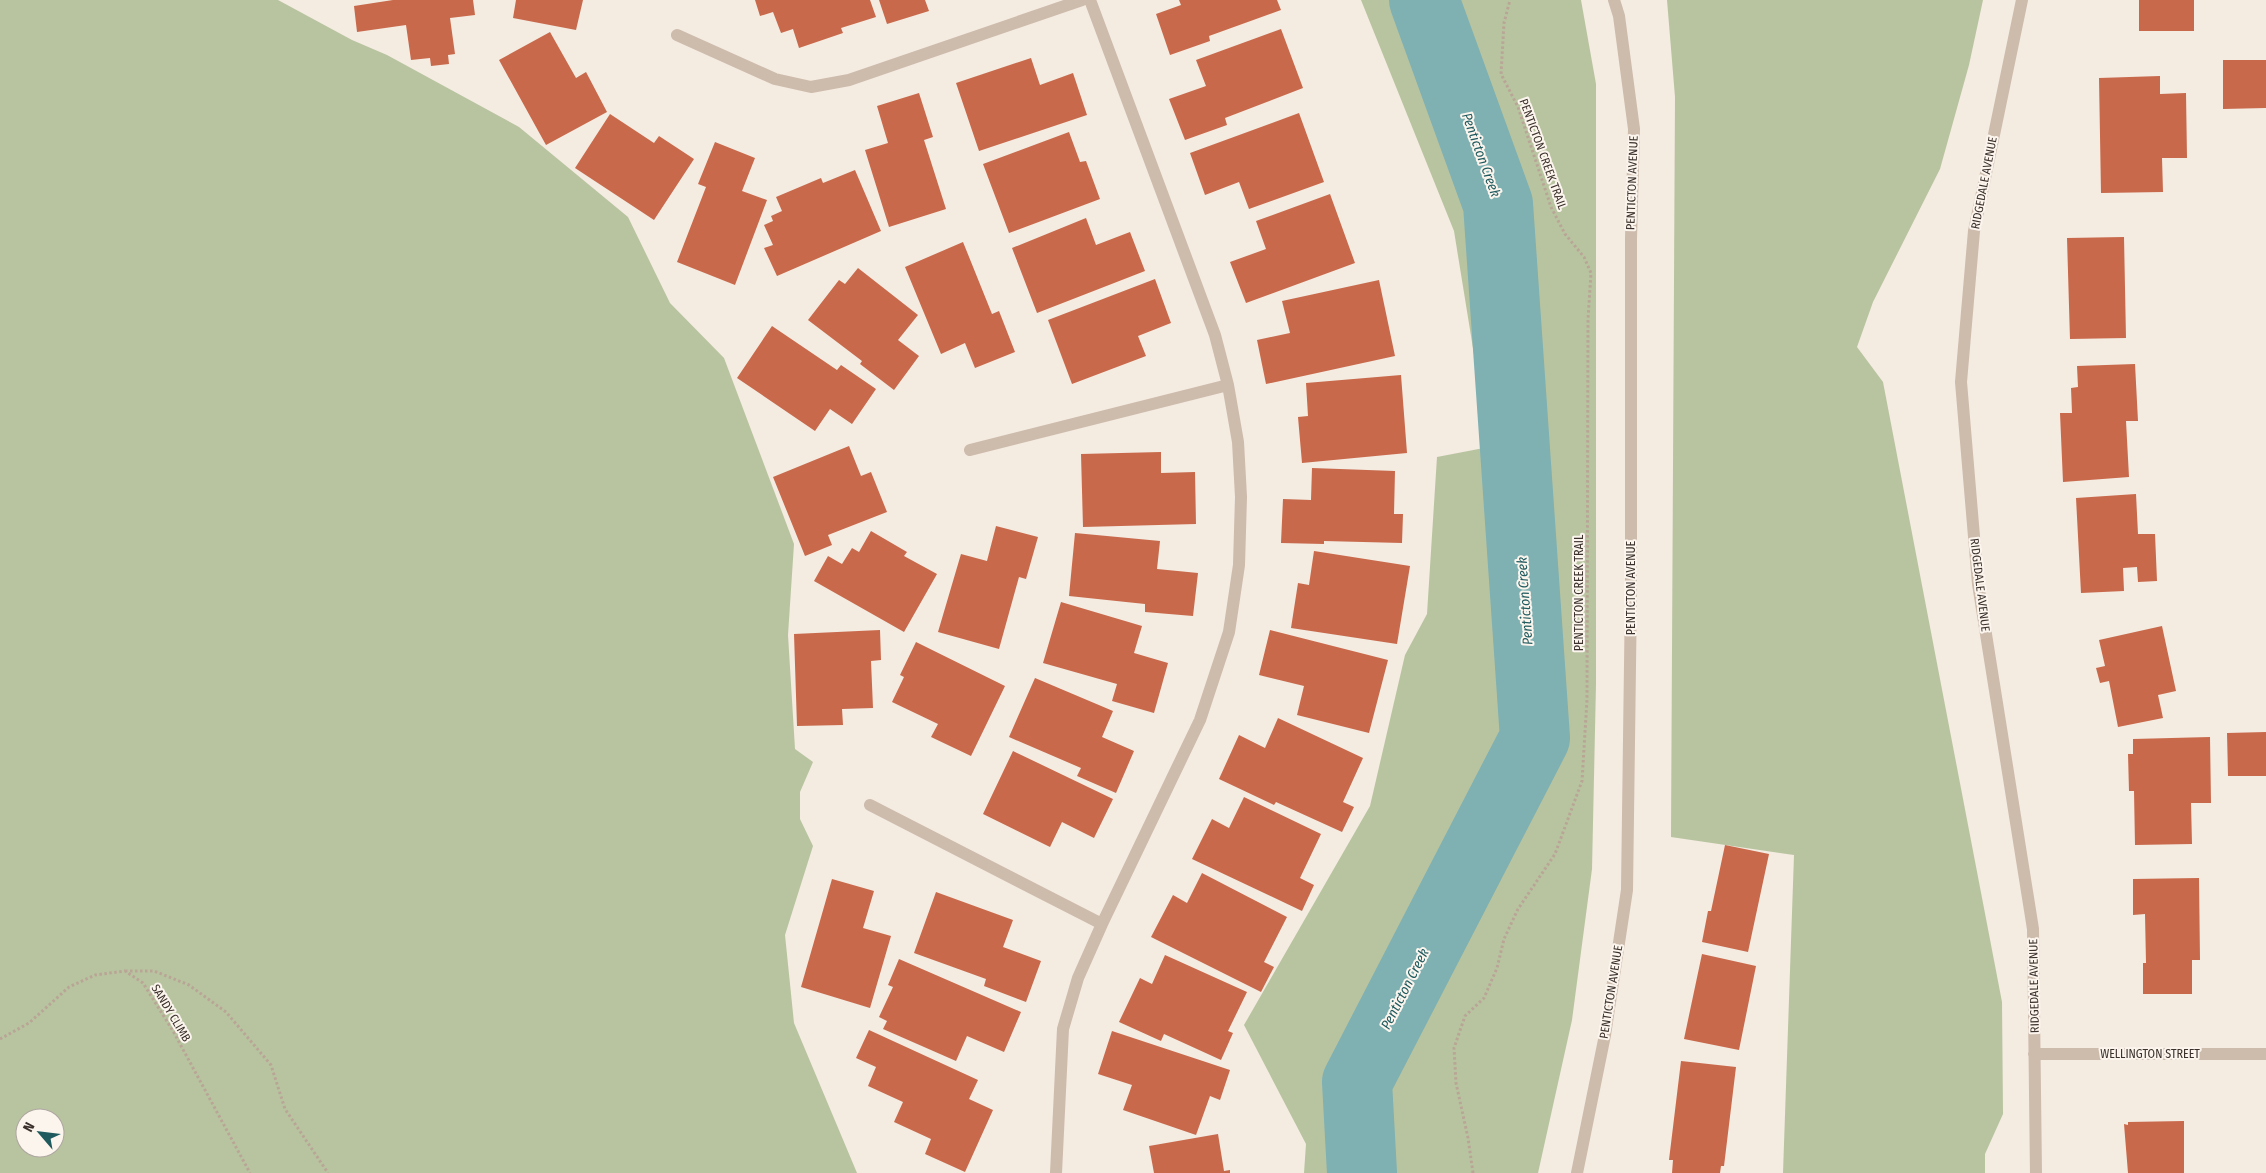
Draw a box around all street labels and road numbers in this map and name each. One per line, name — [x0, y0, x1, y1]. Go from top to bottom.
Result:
street label: PENTICTON CREEK TRAIL — [1516, 97, 1570, 212]
street label: PENTICTON AVENUE — [1623, 135, 1641, 230]
street label: RIDGEDALE AVENUE — [1968, 135, 2000, 230]
street label: PENTICTON CREEK TRAIL — [1572, 534, 1586, 651]
street label: RIDGEDALE AVENUE — [1967, 538, 1993, 633]
street label: PENTICTON AVENUE — [1624, 540, 1638, 635]
street label: RIDGEDALE AVENUE — [2026, 939, 2042, 1033]
street label: PENTICTON AVENUE — [1597, 944, 1625, 1040]
street label: SANDY CLIMB — [148, 982, 194, 1045]
street label: WELLINGTON STREET — [2100, 1047, 2200, 1061]

